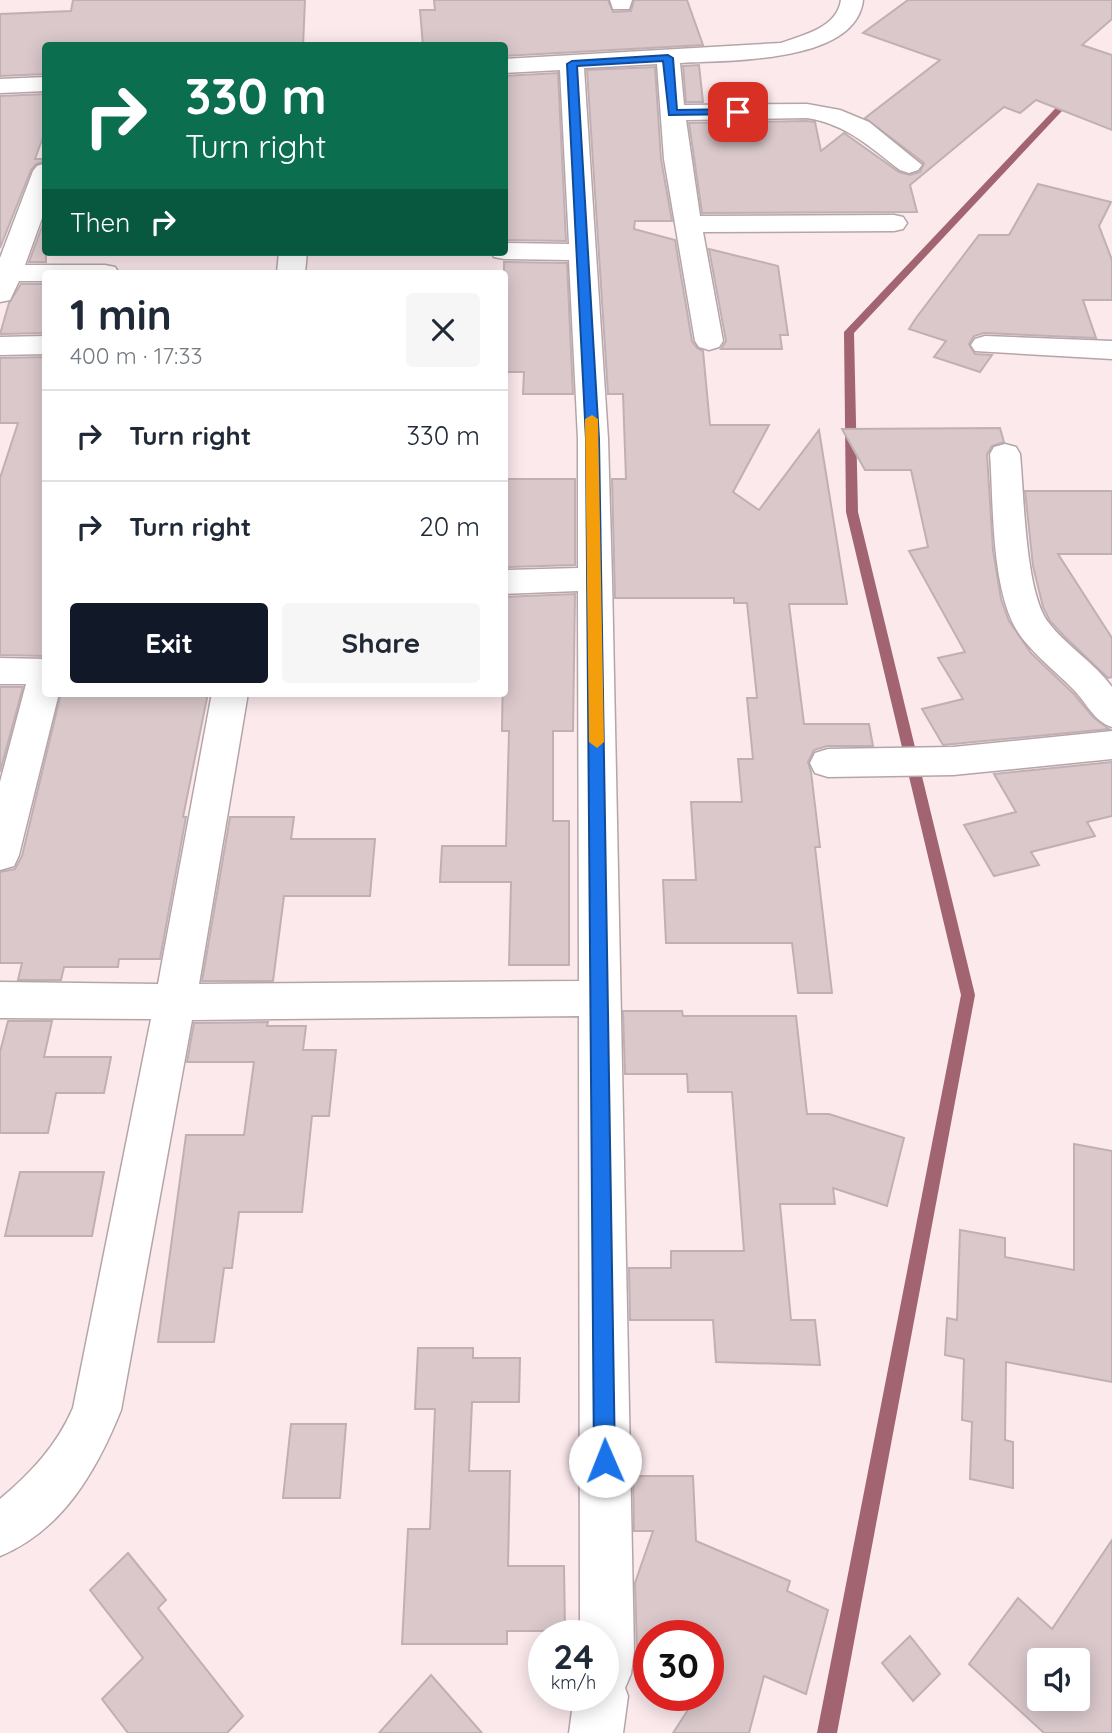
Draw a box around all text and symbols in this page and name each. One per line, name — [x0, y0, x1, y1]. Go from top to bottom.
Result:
text: 330 m — [185, 65, 327, 126]
icon: right — [70, 70, 161, 161]
pin — [708, 82, 768, 142]
icon: arrive — [719, 93, 757, 131]
text: Turn right — [185, 126, 326, 166]
icon: right — [144, 203, 182, 241]
text: Then — [70, 206, 130, 239]
text: 1 min — [70, 288, 172, 341]
button: close — [406, 293, 480, 367]
text: 400 m · 17:33 — [70, 341, 203, 370]
icon: right — [70, 417, 108, 455]
text: Turn right — [129, 419, 251, 452]
text: 330 m — [406, 419, 480, 452]
icon: right — [70, 508, 108, 546]
text: Turn right — [129, 510, 251, 543]
text: 20 m — [419, 510, 480, 543]
button: Exit — [70, 603, 268, 683]
button: Share — [282, 603, 480, 683]
position arrow — [568, 1424, 642, 1498]
speed limit sign: 30 — [633, 1620, 724, 1711]
text: 24 — [553, 1634, 594, 1678]
map controls — [1027, 1648, 1090, 1711]
button: sound — [1027, 1648, 1090, 1711]
text: km/h — [551, 1671, 596, 1694]

